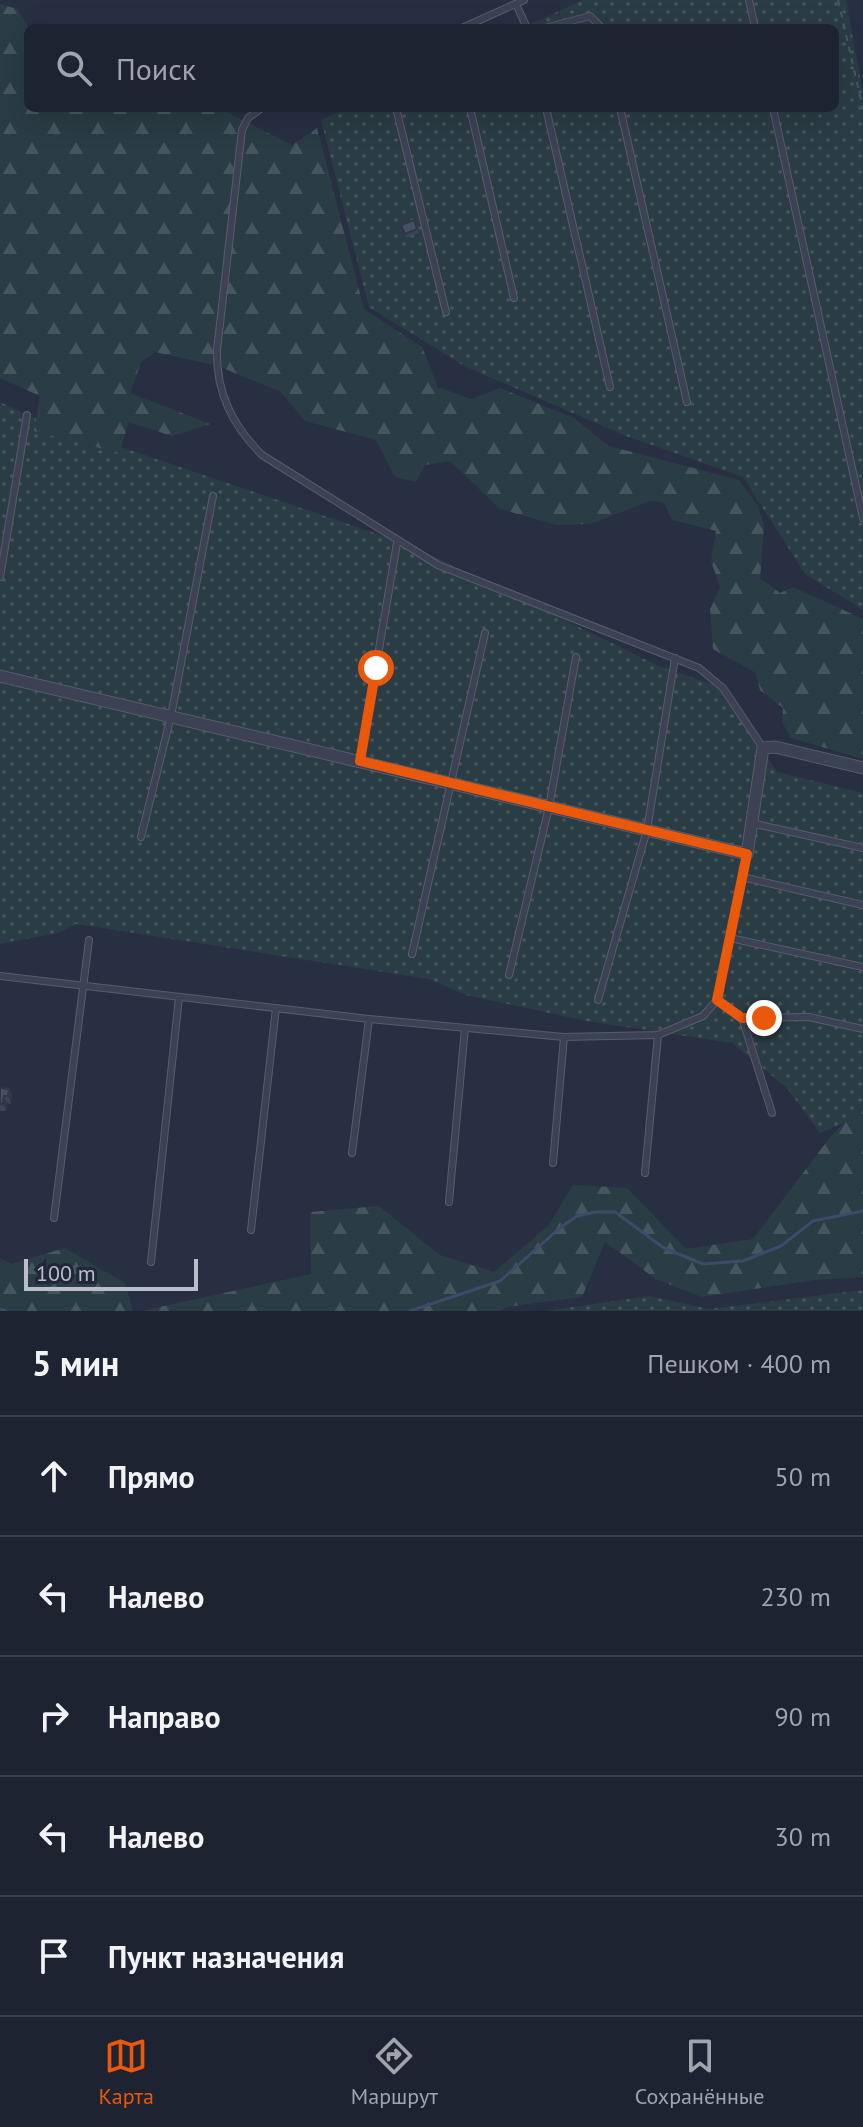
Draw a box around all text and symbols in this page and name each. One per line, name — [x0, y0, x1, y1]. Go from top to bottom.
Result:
search box — [24, 24, 839, 112]
icon: search — [52, 46, 96, 90]
text: Поиск — [116, 49, 196, 88]
route start — [358, 650, 394, 686]
route end — [746, 1000, 782, 1036]
scale bar — [24, 1255, 198, 1291]
text: 100 m — [36, 1259, 96, 1287]
text: 5 мин — [32, 1341, 119, 1385]
text: Пешком · 400 m — [647, 1347, 831, 1380]
icon: ahead — [32, 1454, 76, 1498]
text: Прямо — [108, 1457, 195, 1496]
text: 50 m — [775, 1460, 831, 1493]
icon: left — [32, 1574, 76, 1618]
text: Налево — [108, 1577, 204, 1616]
text: 230 m — [760, 1580, 831, 1613]
icon: right — [32, 1694, 76, 1738]
text: Направо — [108, 1697, 221, 1736]
text: 90 m — [775, 1700, 831, 1733]
icon: left — [32, 1814, 76, 1858]
text: Налево — [108, 1817, 204, 1856]
text: 30 m — [775, 1820, 831, 1853]
icon: arrive — [32, 1934, 76, 1978]
text: Пункт назначения — [108, 1937, 344, 1976]
tab: Карта — [98, 2034, 154, 2110]
tab: Маршрут — [351, 2034, 438, 2110]
tab: Сохранённые — [635, 2034, 765, 2110]

